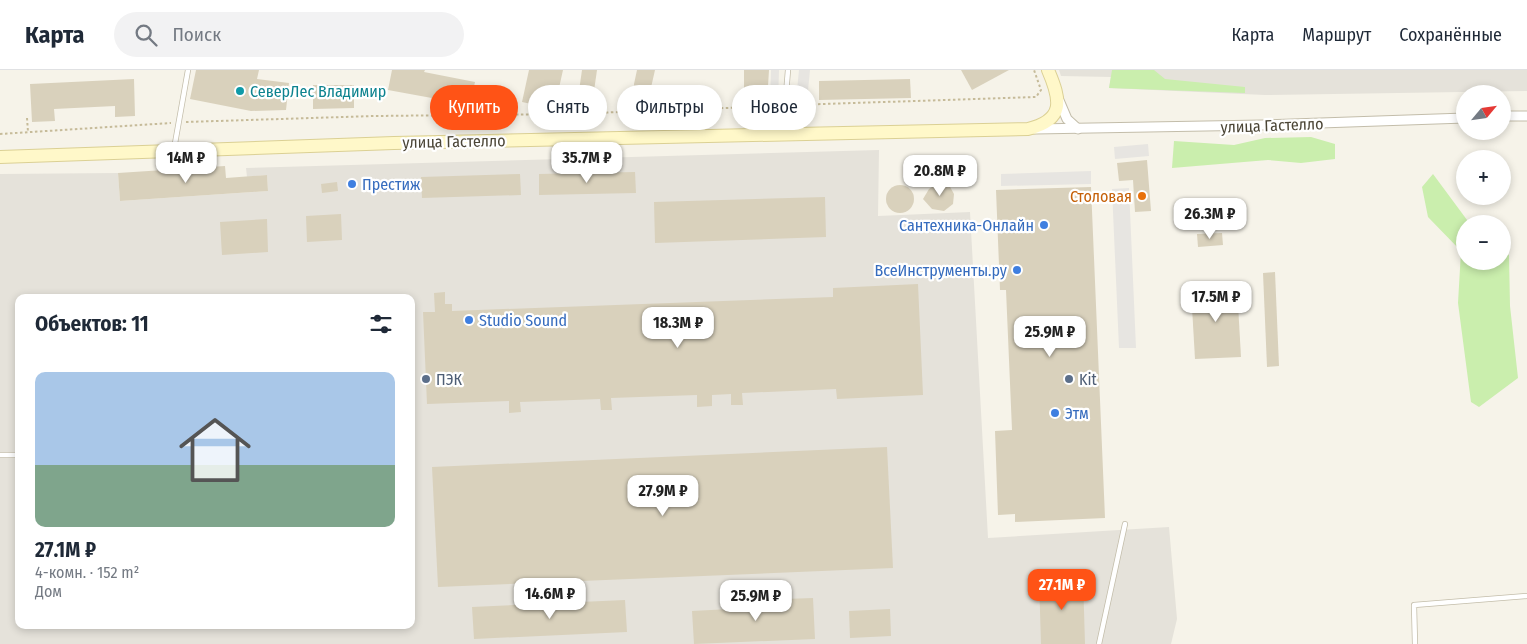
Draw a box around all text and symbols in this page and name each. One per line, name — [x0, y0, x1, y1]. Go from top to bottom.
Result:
search box — [114, 12, 464, 57]
text: Карта — [25, 21, 84, 49]
icon: search — [132, 21, 160, 49]
text: Поиск — [172, 23, 221, 46]
text: Карта — [1231, 24, 1274, 46]
text: Маршрут — [1302, 24, 1371, 46]
text: Сохранённые — [1399, 24, 1502, 46]
place label: СеверЛес Владимир — [250, 82, 386, 101]
marker: СеверЛес Владимир — [234, 85, 246, 97]
chip: Купить — [430, 85, 518, 130]
chip: Снять — [528, 85, 607, 130]
chip: Фильтры — [617, 85, 722, 130]
chip: Новое — [732, 85, 816, 130]
north arrow — [1456, 85, 1511, 140]
map controls — [1456, 85, 1511, 270]
street label: улица Гастелло — [1220, 114, 1324, 137]
street label: улица Гастелло — [402, 131, 506, 152]
pin: 14M ₽ — [151, 142, 221, 184]
pin: 35.7M ₽ — [541, 142, 633, 184]
text: 14M ₽ — [167, 148, 205, 167]
text: 35.7M ₽ — [562, 148, 612, 167]
button: + — [1456, 150, 1511, 205]
pin: 20.8M ₽ — [894, 154, 986, 197]
text: 20.8M ₽ — [914, 161, 966, 180]
place label: Престиж — [362, 175, 421, 194]
marker: Престиж — [346, 178, 358, 190]
place label: Столовая — [1070, 187, 1132, 206]
marker: Столовая — [1136, 190, 1148, 202]
pin: 26.3M ₽ — [1164, 198, 1256, 240]
text: 26.3M ₽ — [1185, 204, 1235, 223]
button: − — [1456, 215, 1511, 270]
place label: Сантехника-Онлайн — [899, 216, 1034, 235]
marker: Сантехника-Онлайн — [1038, 219, 1050, 231]
place label: ВсеИнструменты.ру — [874, 261, 1008, 280]
marker: ВсеИнструменты.ру — [1011, 264, 1023, 276]
pin: 17.5M ₽ — [1170, 280, 1262, 323]
text: 17.5M ₽ — [1192, 287, 1240, 306]
pin: 18.3M ₽ — [632, 306, 724, 349]
icon: filters — [367, 310, 395, 338]
text: Объектов: 11 — [35, 311, 149, 337]
place label: Studio Sound — [479, 311, 567, 330]
text: 18.3M ₽ — [653, 313, 703, 332]
marker: Studio Sound — [463, 314, 475, 326]
pin: 25.9M ₽ — [1004, 316, 1096, 358]
text: 25.9M ₽ — [1025, 322, 1075, 341]
place label: ПЭК — [436, 370, 462, 389]
place label: Kit — [1079, 370, 1097, 389]
marker: ПЭК — [420, 373, 432, 385]
marker: Kit — [1063, 373, 1075, 385]
place label: Этм — [1065, 404, 1089, 423]
icon: home — [170, 405, 260, 495]
marker: Этм — [1049, 407, 1061, 419]
pin: 27.9M ₽ — [617, 474, 709, 517]
text: 27.9M ₽ — [638, 481, 688, 500]
text: 27.1M ₽ — [35, 537, 96, 563]
text: 4-комн. · 152 m² — [35, 563, 139, 582]
pin: 27.1M ₽ — [1016, 568, 1108, 611]
text: 27.1M ₽ — [1039, 575, 1085, 594]
pin: 14.6M ₽ — [504, 578, 596, 620]
pin: 25.9M ₽ — [710, 580, 802, 622]
text: Дом — [35, 582, 62, 601]
text: 14.6M ₽ — [525, 584, 575, 603]
text: 25.9M ₽ — [731, 586, 781, 605]

